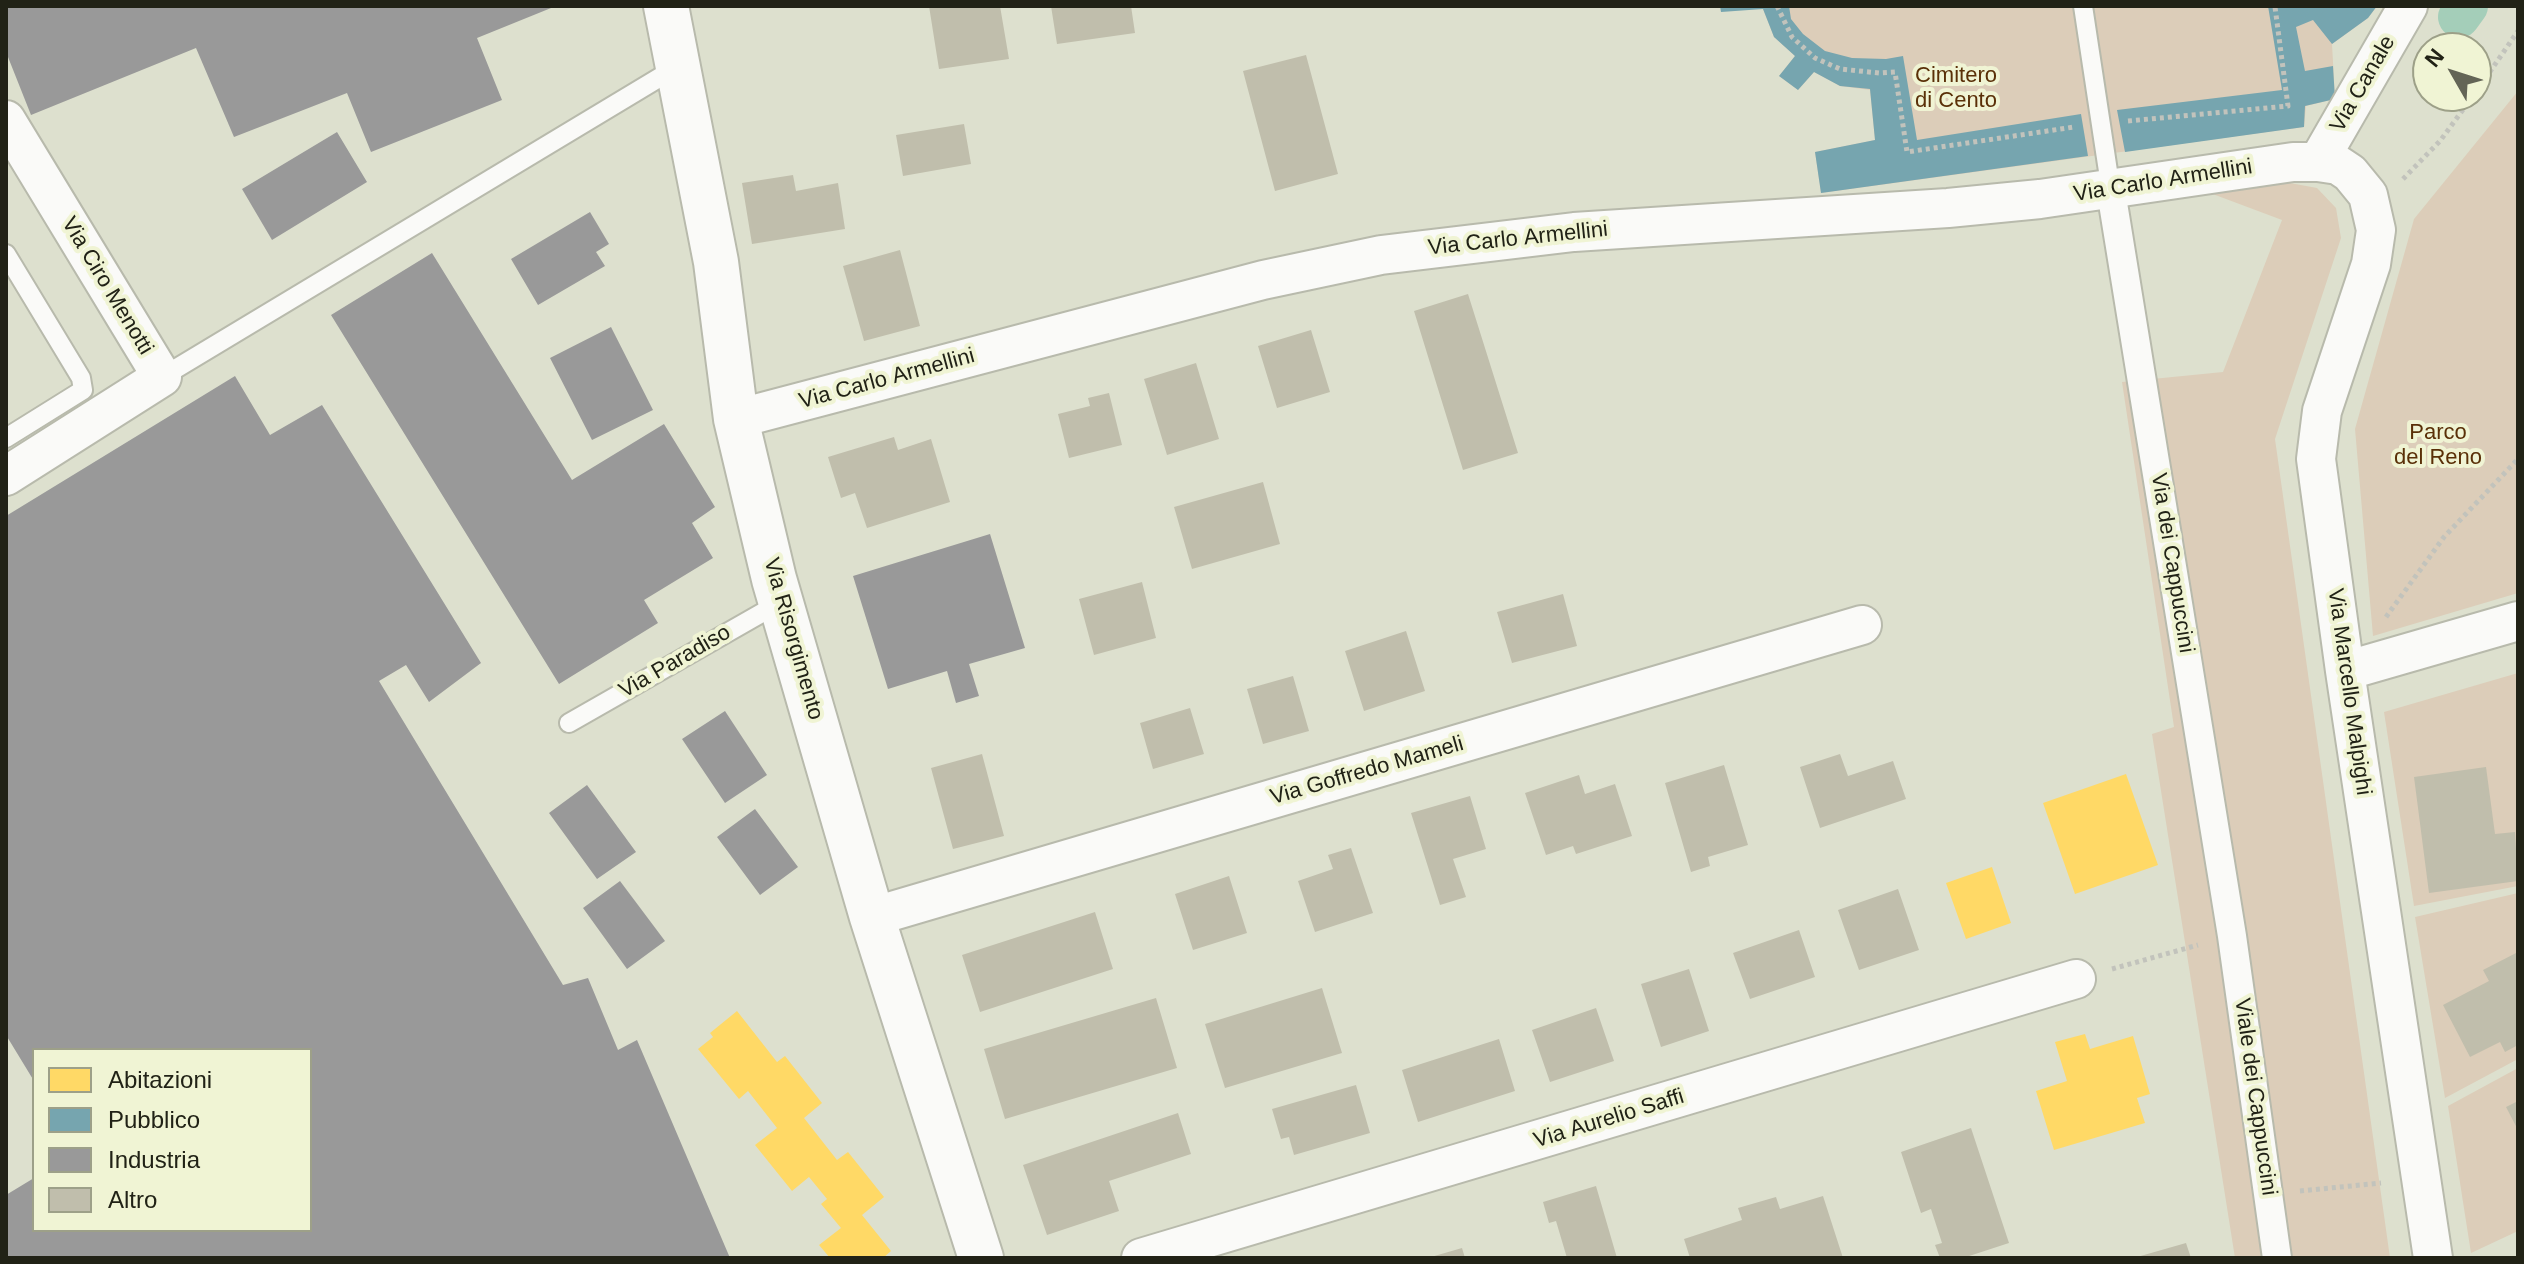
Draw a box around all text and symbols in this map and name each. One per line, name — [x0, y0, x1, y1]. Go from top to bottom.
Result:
street label: Via Canale — [2325, 31, 2401, 137]
north arrow — [2412, 32, 2492, 112]
text: N — [2420, 44, 2449, 72]
park label: Cimitero di Cento — [1915, 63, 1997, 114]
street label: Via Carlo Armellini — [2072, 154, 2254, 208]
street label: Via Ciro Menotti — [55, 212, 159, 360]
street label: Via Carlo Armellini — [1427, 216, 1609, 262]
street label: Via Carlo Armellini — [796, 343, 978, 415]
park label: Parco del Reno — [2394, 420, 2482, 472]
street label: Via dei Cappuccini — [2145, 471, 2199, 655]
street label: Via Risorgimento — [757, 555, 829, 723]
street label: Via Marcello Malpighi — [2321, 587, 2377, 797]
street label: Via Paradiso — [615, 619, 735, 705]
street label: Via Goffredo Mameli — [1267, 731, 1467, 811]
street label: Viale dei Cappuccini — [2228, 997, 2282, 1197]
legend — [32, 1048, 312, 1232]
text: Abitazioni — [108, 1066, 212, 1093]
street label: Via Aurelio Saffi — [1531, 1084, 1687, 1154]
text: Pubblico — [108, 1106, 200, 1133]
text: Industria — [108, 1146, 200, 1173]
text: Altro — [108, 1186, 157, 1213]

